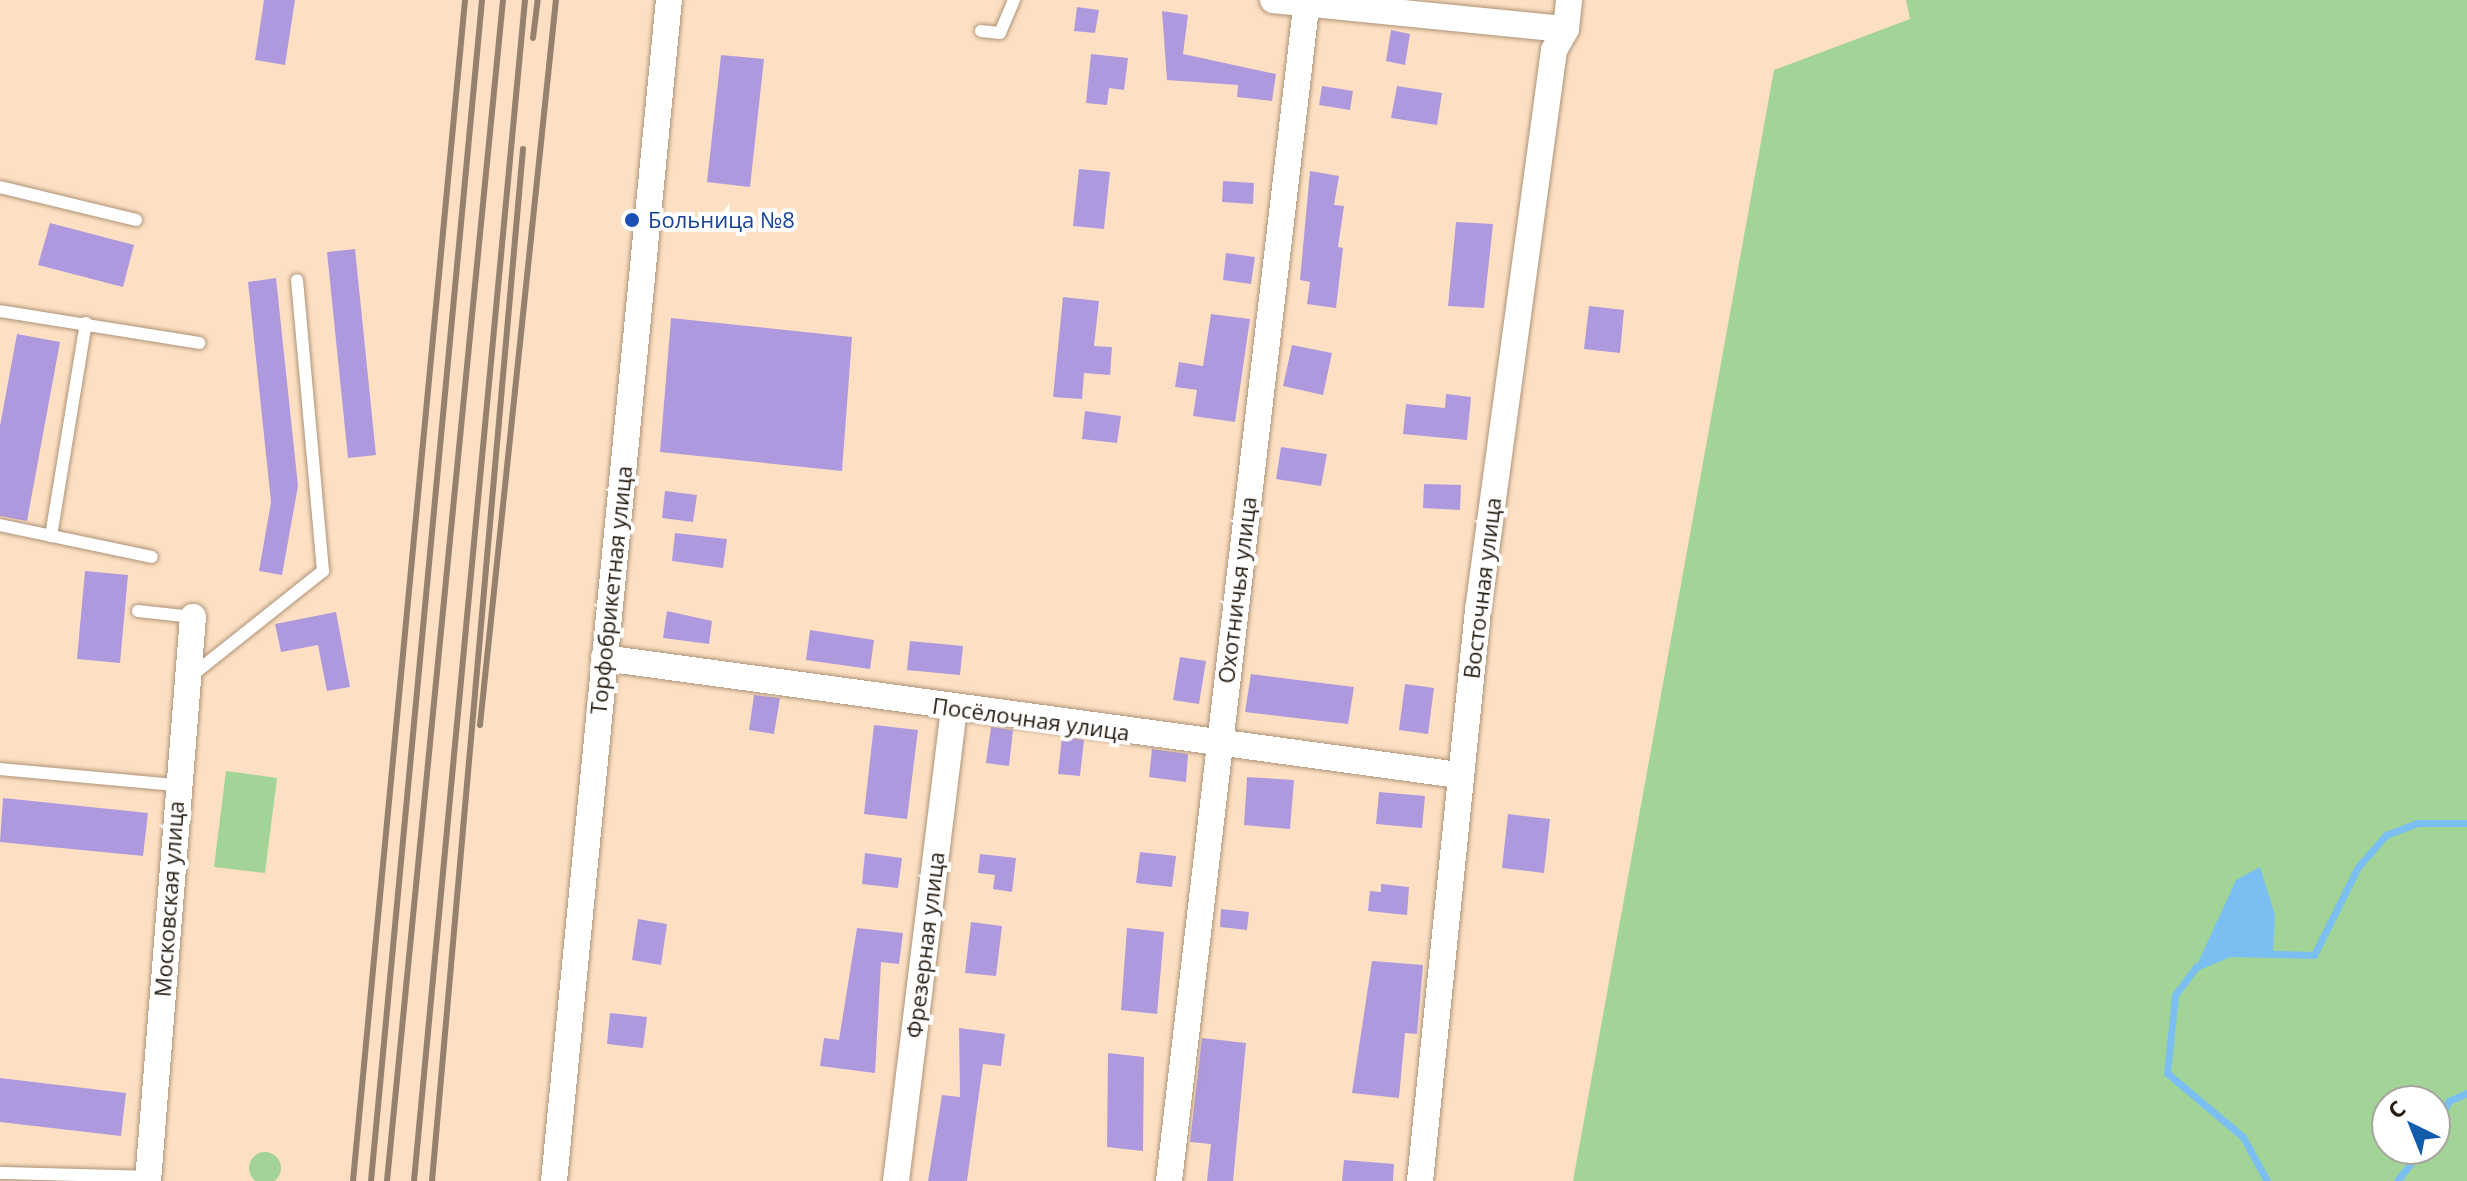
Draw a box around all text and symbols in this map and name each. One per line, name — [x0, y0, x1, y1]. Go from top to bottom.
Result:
place label: Больница №8 — [648, 207, 795, 233]
marker: Больница №8 — [623, 211, 641, 229]
street label: Торфобрикетная улица — [585, 464, 637, 716]
street label: Охотничья улица — [1212, 495, 1262, 685]
street label: Восточная улица — [1458, 496, 1506, 680]
street label: Посёлочная улица — [931, 692, 1131, 746]
street label: Московская улица — [149, 800, 189, 998]
street label: Фрезерная улица — [900, 850, 950, 1040]
north arrow — [2371, 1085, 2451, 1165]
text: С — [2381, 1093, 2411, 1125]

